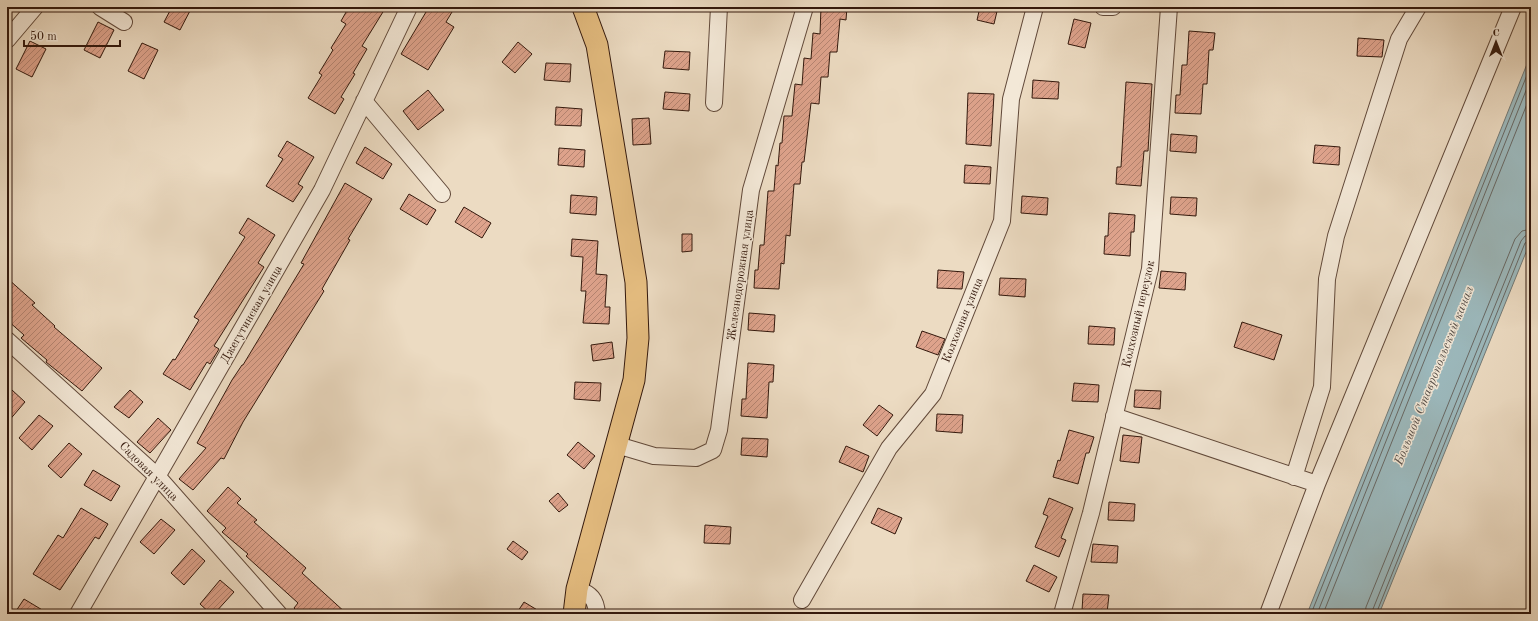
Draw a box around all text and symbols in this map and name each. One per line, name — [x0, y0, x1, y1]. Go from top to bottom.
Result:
scale bar — [24, 22, 120, 48]
north arrow — [1476, 22, 1516, 62]
text: С — [1492, 28, 1500, 39]
text: 50 m — [30, 30, 57, 43]
street label: Железнодорожная улица — [726, 209, 756, 341]
street label: Колхозный переулок — [1121, 259, 1157, 369]
street label: Джегутинская улица — [219, 263, 285, 365]
street label: Колхозная улица — [940, 276, 985, 365]
water label: Большой Ставропольский канал — [1392, 284, 1476, 468]
street label: Садовая улица — [117, 440, 180, 503]

